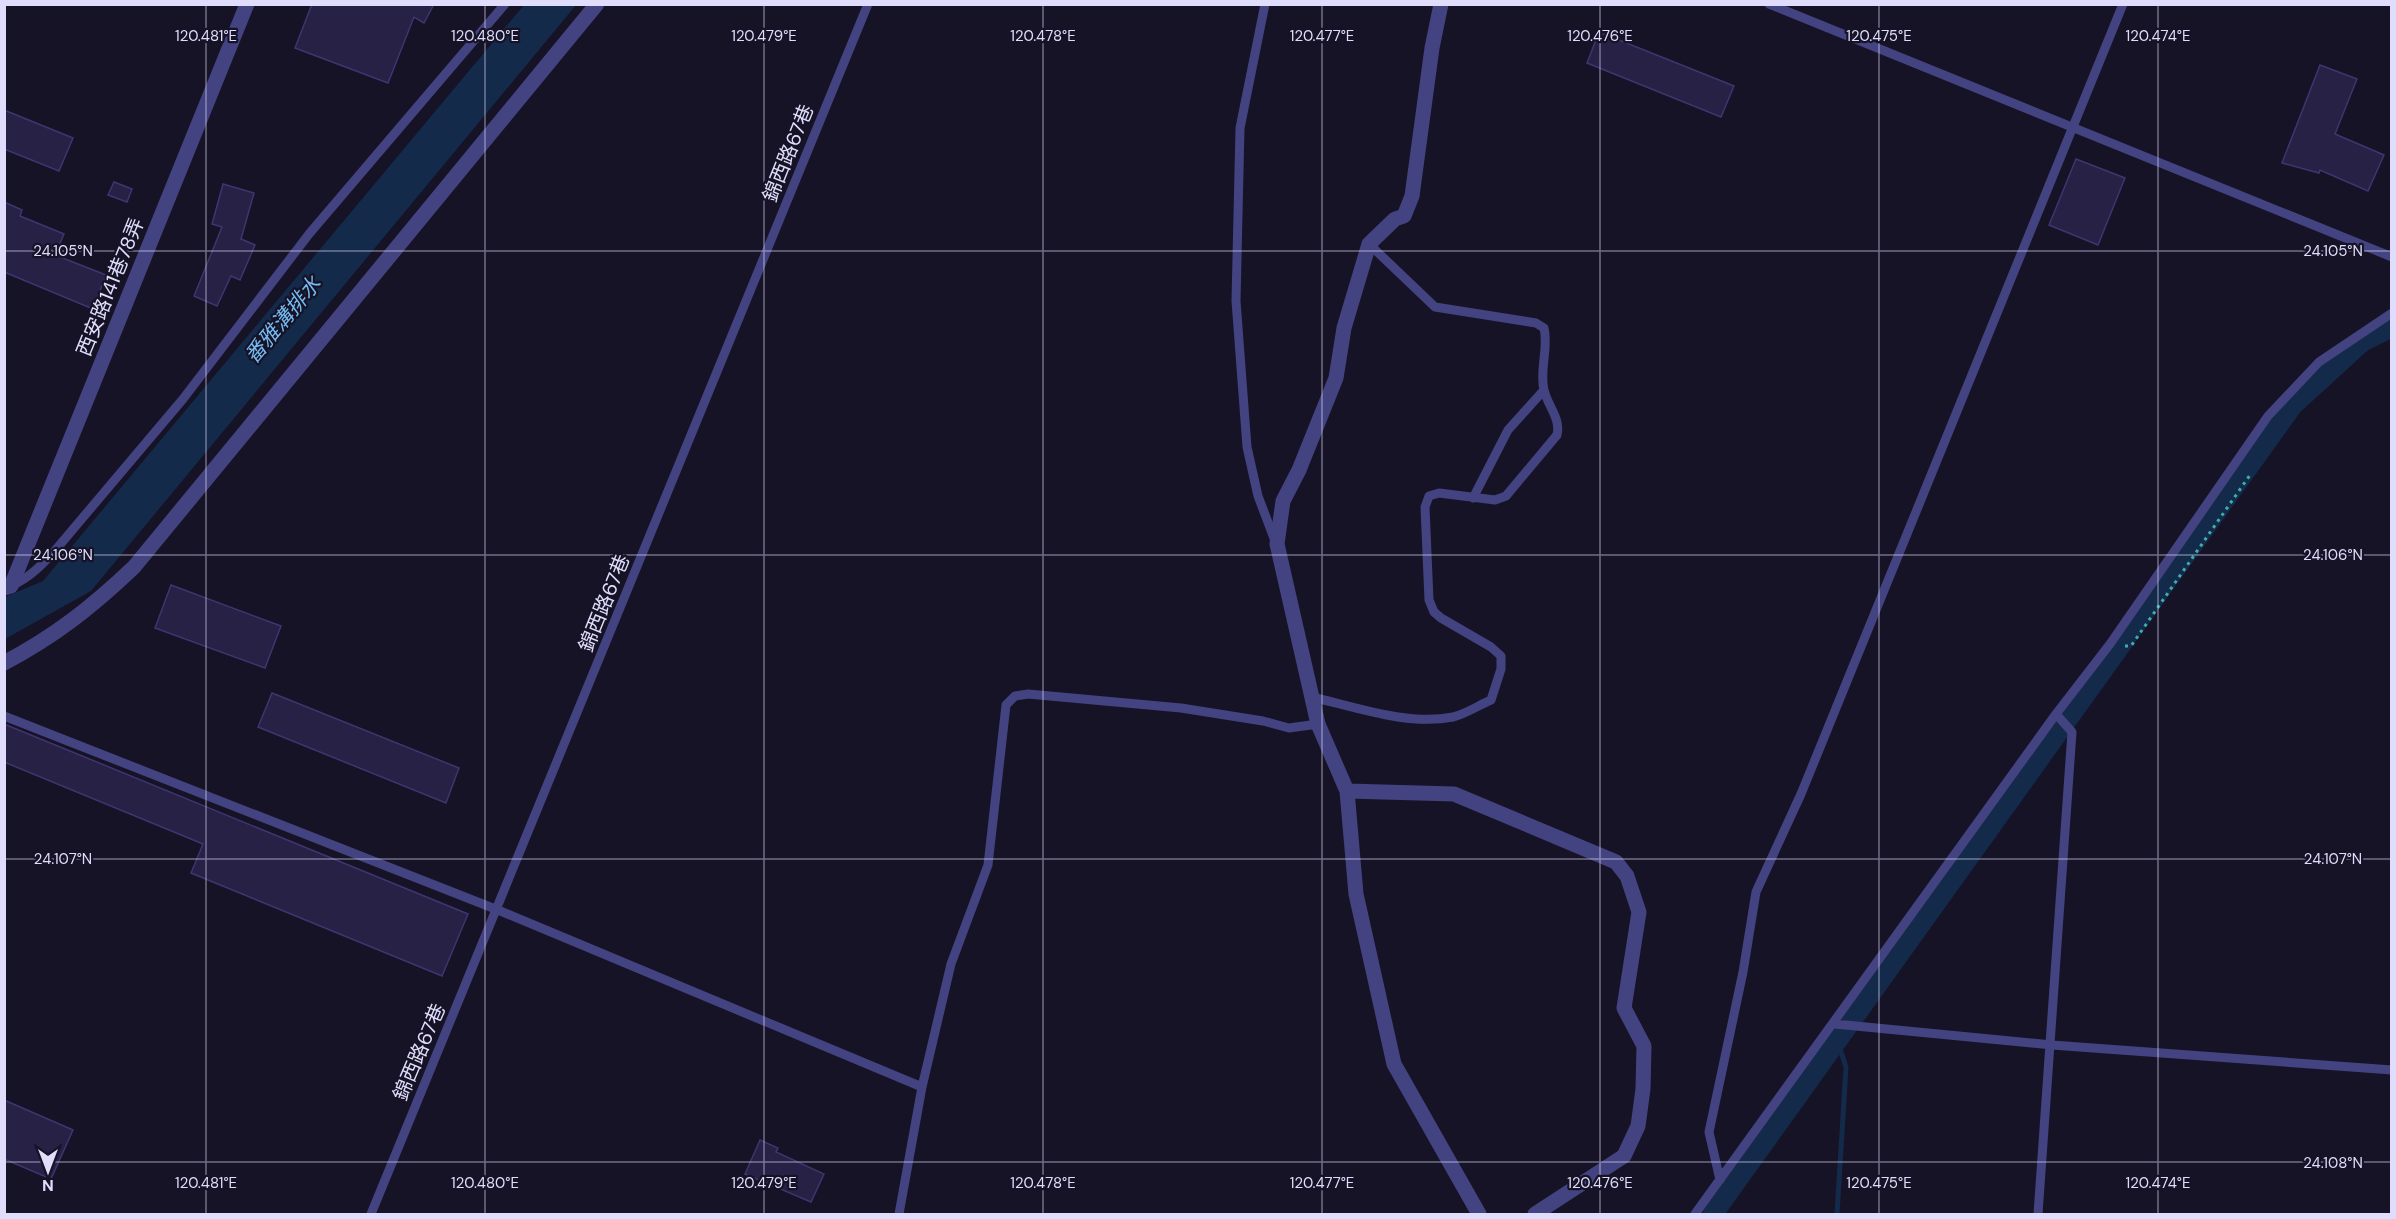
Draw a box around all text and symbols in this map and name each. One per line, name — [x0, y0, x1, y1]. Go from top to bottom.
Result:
text: 120.481°E — [175, 26, 237, 46]
text: 120.480°E — [451, 26, 519, 46]
text: 120.479°E — [731, 26, 797, 46]
text: 120.478°E — [1010, 26, 1076, 46]
text: 120.477°E — [1290, 26, 1354, 46]
text: 120.476°E — [1567, 26, 1633, 46]
text: 120.475°E — [1846, 26, 1912, 46]
text: 120.474°E — [2126, 26, 2190, 46]
street label: 錦西路67巷 — [757, 101, 819, 205]
street label: 西安路141巷78弄 — [70, 214, 150, 360]
text: 24.105°N — [33, 241, 93, 261]
text: 24.105°N — [2303, 241, 2363, 261]
water label: 番雅溝排水 — [239, 270, 328, 369]
text: 24.106°N — [33, 545, 93, 565]
text: 24.106°N — [2303, 545, 2363, 565]
street label: 錦西路67巷 — [573, 551, 635, 655]
text: 24.107°N — [34, 849, 92, 869]
text: 24.107°N — [2304, 849, 2362, 869]
street label: 錦西路67巷 — [387, 1000, 451, 1104]
north arrow — [18, 1141, 78, 1201]
text: 24.108°N — [2303, 1153, 2363, 1173]
text: 120.481°E — [175, 1173, 237, 1193]
text: 120.480°E — [451, 1173, 519, 1193]
text: 120.479°E — [731, 1173, 797, 1193]
text: 120.478°E — [1010, 1173, 1076, 1193]
text: 120.477°E — [1290, 1173, 1354, 1193]
text: 120.476°E — [1567, 1173, 1633, 1193]
text: 120.475°E — [1846, 1173, 1912, 1193]
text: 120.474°E — [2126, 1173, 2190, 1193]
text: N — [42, 1175, 54, 1196]

